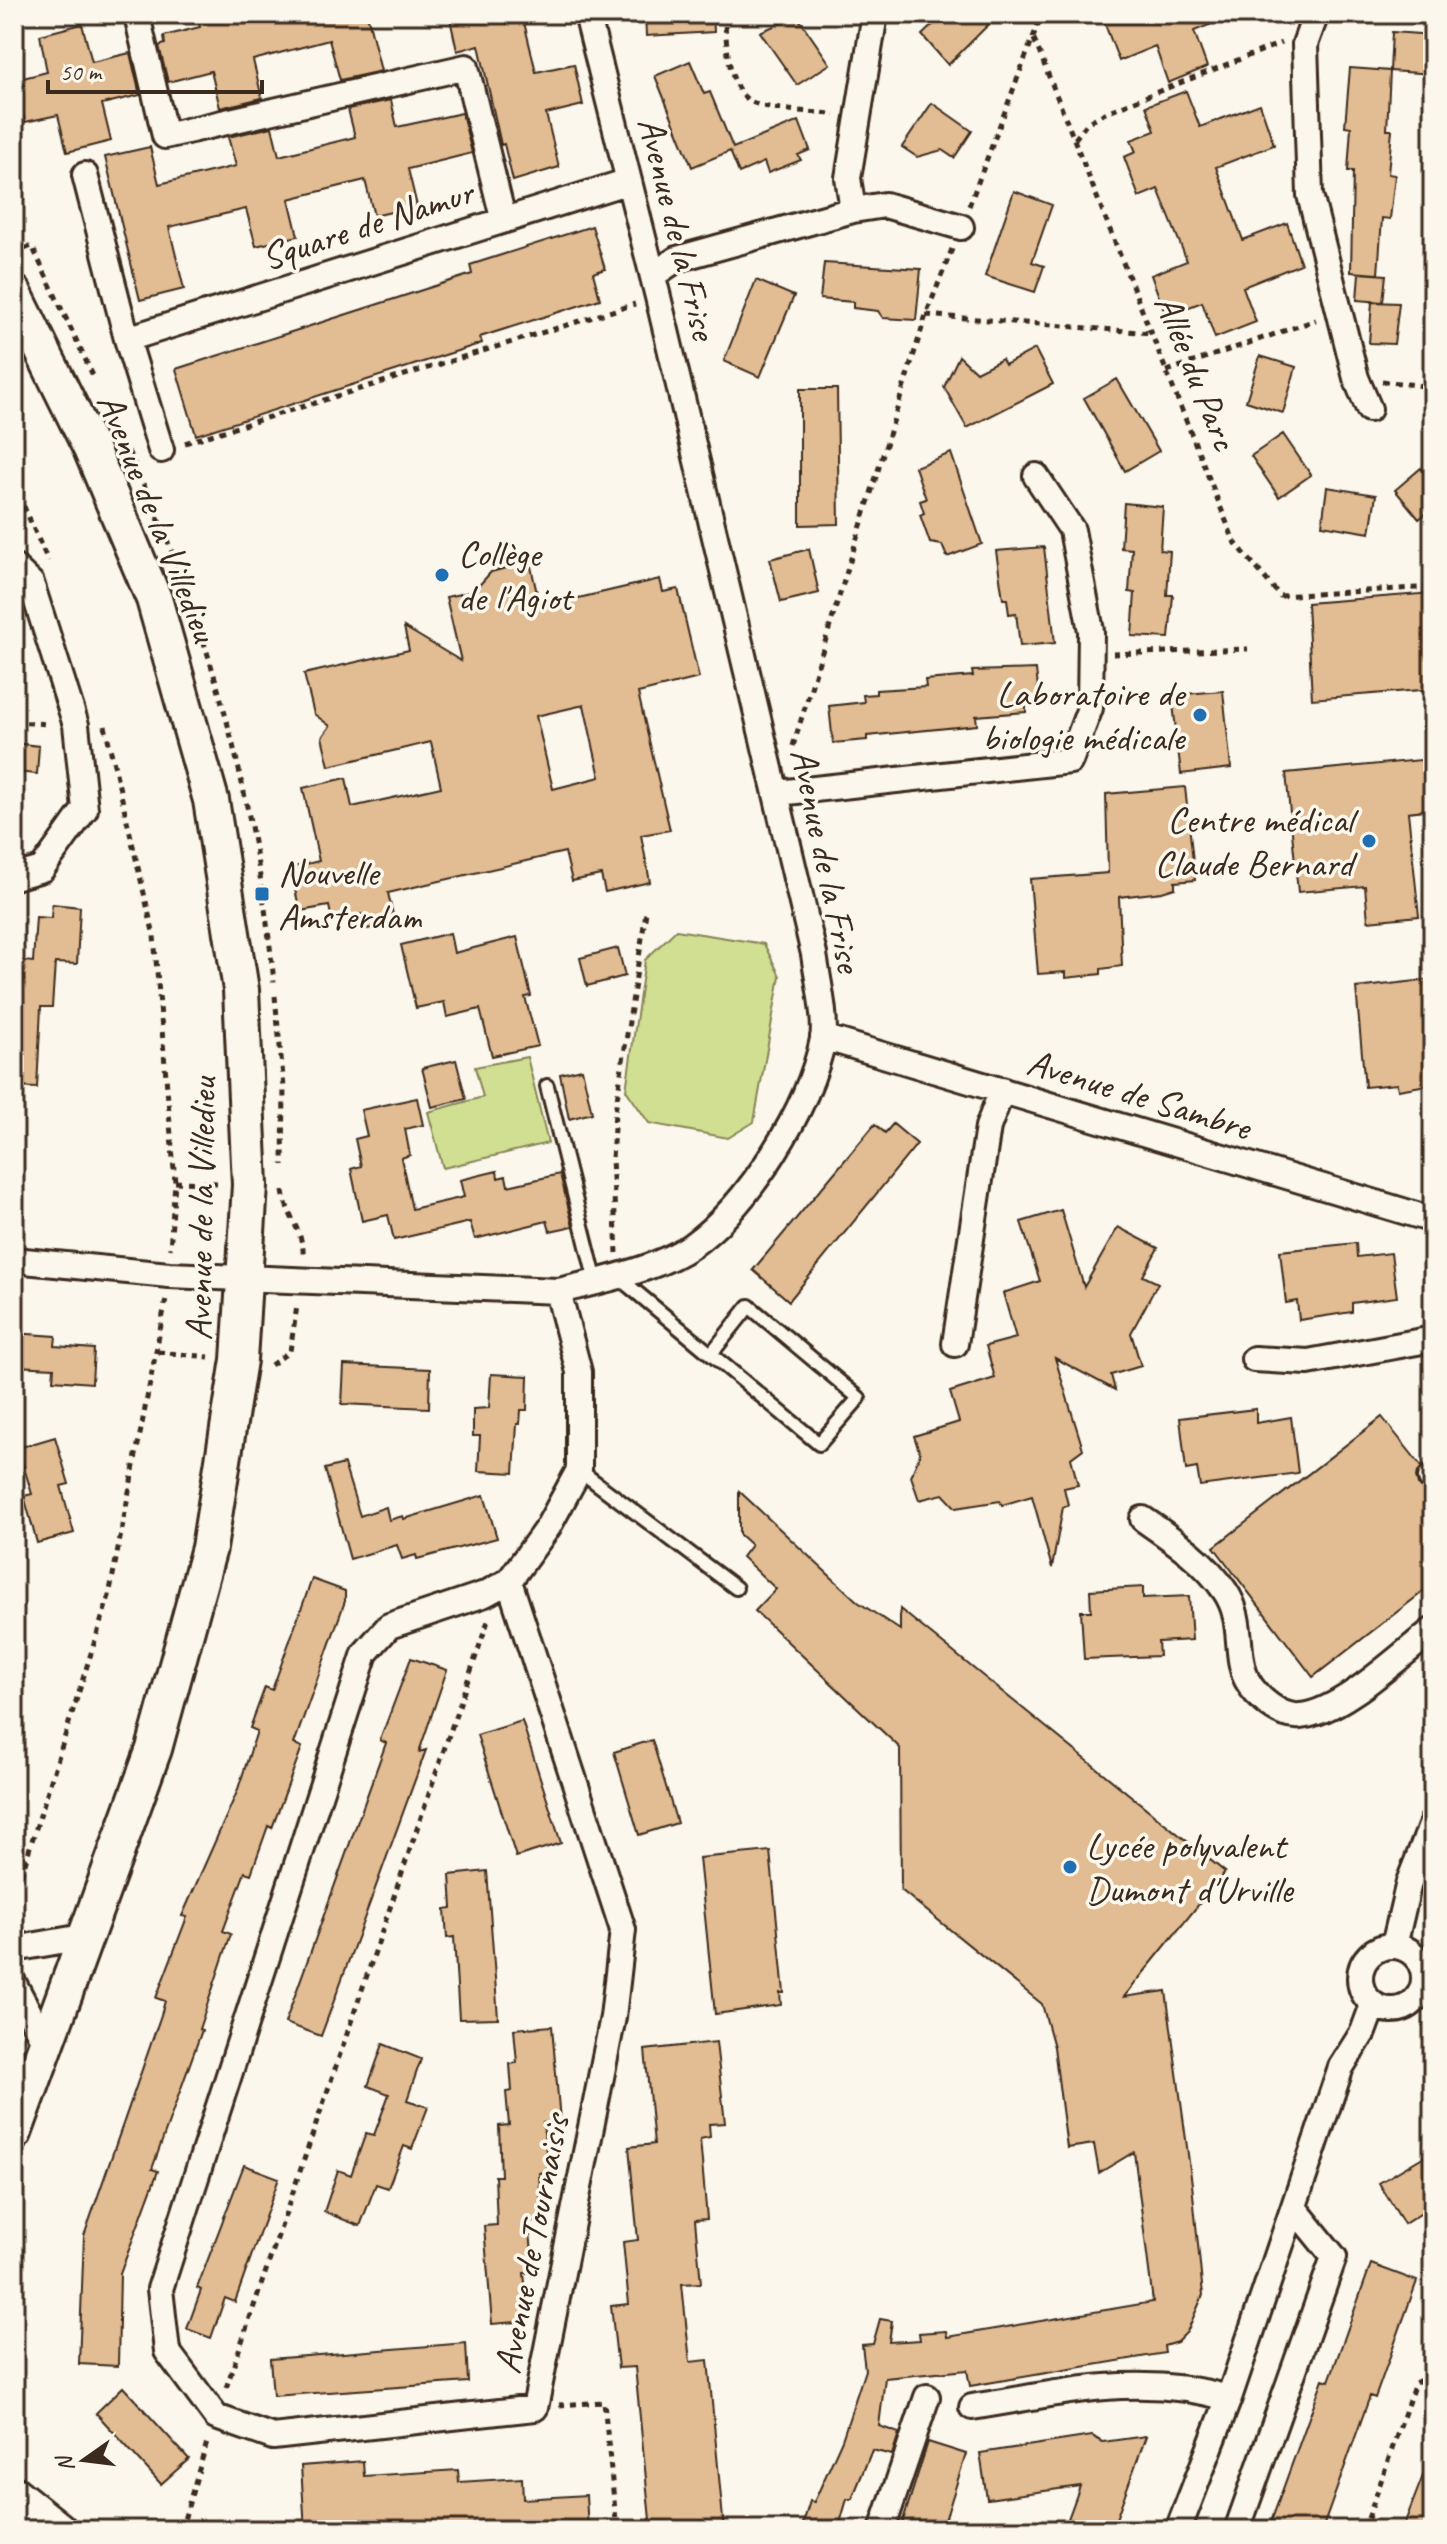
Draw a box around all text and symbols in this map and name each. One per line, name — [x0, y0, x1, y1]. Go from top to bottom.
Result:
scale bar — [48, 44, 262, 94]
text: 50 m — [60, 57, 103, 87]
street label: Avenue de la Frise — [627, 112, 728, 347]
street label: Square de Namur — [255, 167, 481, 281]
street label: Allée du Parc — [1144, 288, 1250, 459]
street label: Avenue de la Villedieu — [86, 386, 229, 650]
place label: Collège de l'Agiot — [458, 530, 575, 621]
marker: Collège de l'Agiot — [433, 566, 451, 584]
place label: Laboratoire de biologie médicale — [982, 670, 1187, 761]
marker: Laboratoire de biologie médicale — [1191, 706, 1209, 724]
street label: Avenue de la Frise — [780, 744, 874, 979]
place label: Centre médical Claude Bernard — [1155, 796, 1360, 887]
marker: Centre médical Claude Bernard — [1360, 832, 1378, 850]
place label: Nouvelle Amsterdam — [278, 849, 423, 940]
marker: Nouvelle Amsterdam — [253, 885, 271, 903]
street label: Avenue de Sambre — [1022, 1038, 1258, 1151]
street label: Avenue de la Villedieu — [175, 1075, 226, 1341]
place label: Lycée polyvalent Dumont d'Urville — [1086, 1822, 1295, 1913]
marker: Lycée polyvalent Dumont d'Urville — [1061, 1858, 1079, 1876]
street label: Avenue de Tournaisis — [483, 2107, 580, 2377]
north arrow — [44, 2420, 124, 2500]
text: N — [50, 2451, 81, 2475]

